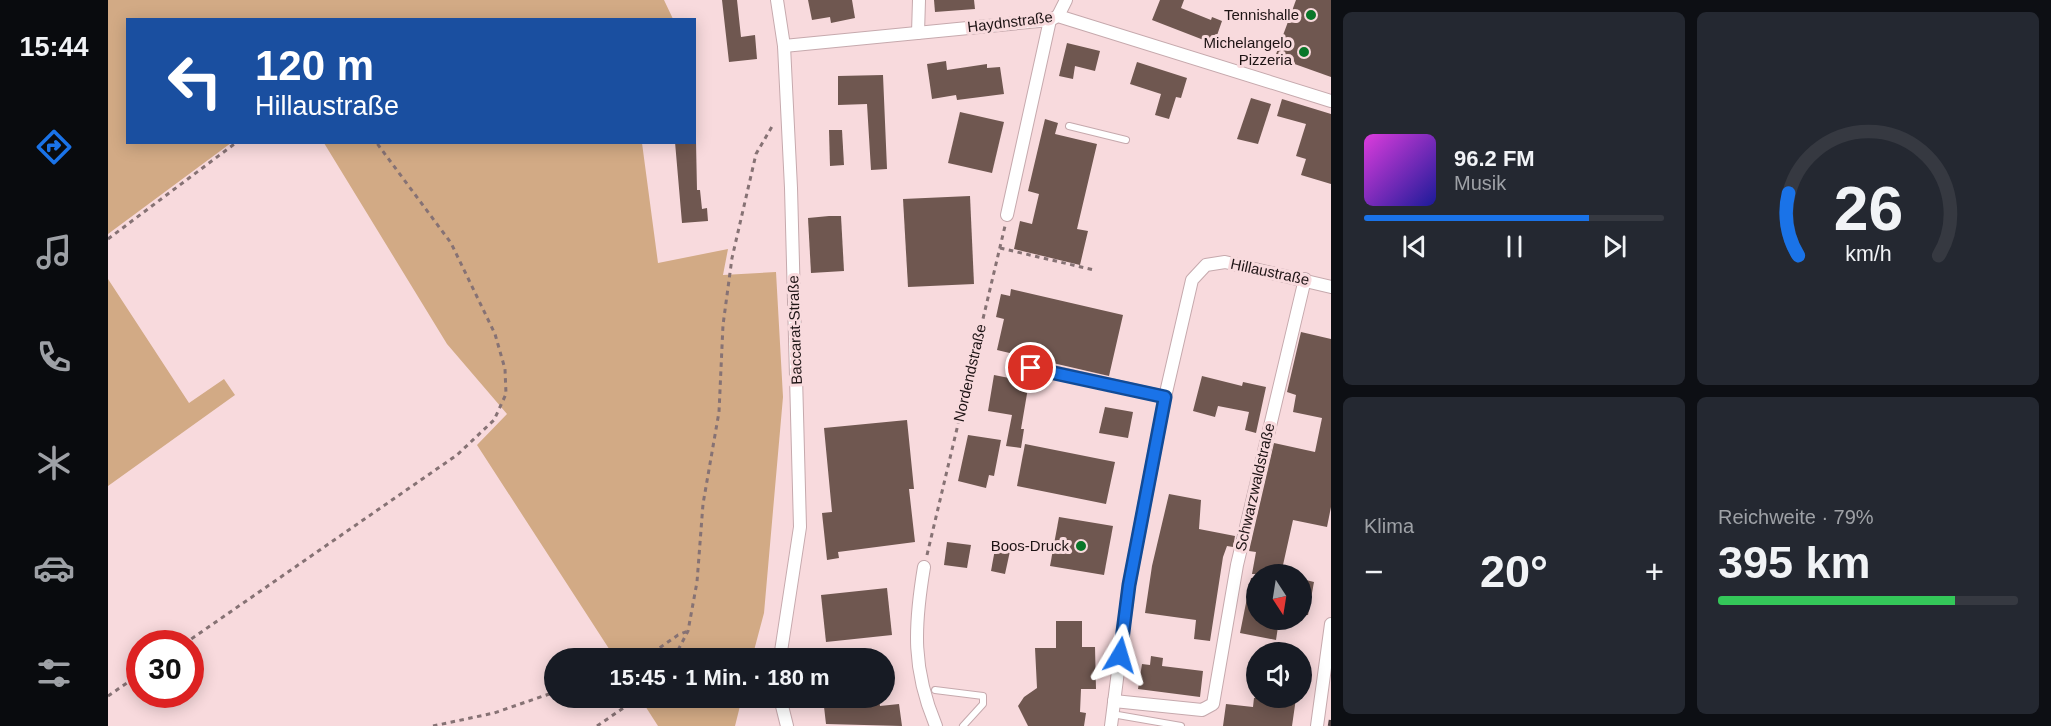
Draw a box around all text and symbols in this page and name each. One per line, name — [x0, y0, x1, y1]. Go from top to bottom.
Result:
place label: Tennishalle — [1224, 6, 1299, 23]
street label: Haydnstraße — [966, 8, 1054, 35]
marker: Tennishalle — [1304, 8, 1318, 22]
text: 15:44 — [19, 32, 89, 62]
place label: Michelangelo Pizzeria — [1204, 34, 1293, 68]
icon: left — [156, 42, 234, 120]
text: 120 m — [255, 42, 374, 89]
marker: Michelangelo Pizzeria — [1297, 45, 1311, 59]
text: Hillaustraße — [255, 91, 399, 121]
icon: directions — [33, 126, 75, 168]
text: 96.2 FM — [1454, 146, 1535, 171]
text: Musik — [1454, 172, 1506, 194]
text: 26 — [1833, 174, 1903, 243]
icon: previous — [1398, 230, 1431, 263]
icon: pause — [1498, 230, 1531, 263]
icon: next — [1598, 230, 1631, 263]
icon: music — [33, 231, 75, 273]
text: km/h — [1845, 242, 1891, 266]
street label: Hillaustraße — [1229, 255, 1311, 288]
street label: Baccarat-Straße — [784, 275, 805, 385]
street label: Nordendstraße — [950, 322, 989, 424]
icon: phone — [33, 336, 75, 378]
pin — [1005, 342, 1056, 393]
icon: arrive — [1014, 351, 1047, 384]
street label: Schwarzwaldstraße — [1232, 421, 1278, 553]
icon: climate — [33, 442, 75, 484]
text: Reichweite · 79% — [1718, 506, 1874, 528]
text: Klima — [1364, 515, 1414, 537]
place label: Boos-Druck — [991, 537, 1069, 554]
text: 395 km — [1718, 537, 1871, 588]
marker: Boos-Druck — [1074, 539, 1088, 553]
text: 20° — [1480, 546, 1548, 597]
icon: car — [33, 547, 75, 589]
text: − — [1364, 553, 1383, 590]
text: + — [1645, 553, 1664, 590]
north arrow — [1246, 564, 1312, 630]
map controls — [1246, 564, 1312, 708]
position arrow — [1088, 623, 1152, 687]
speed limit sign: 30 — [126, 630, 204, 708]
button: sound — [1246, 642, 1312, 708]
icon: filters — [33, 652, 75, 694]
text: 15:45 · 1 Min. · 180 m — [609, 665, 830, 690]

